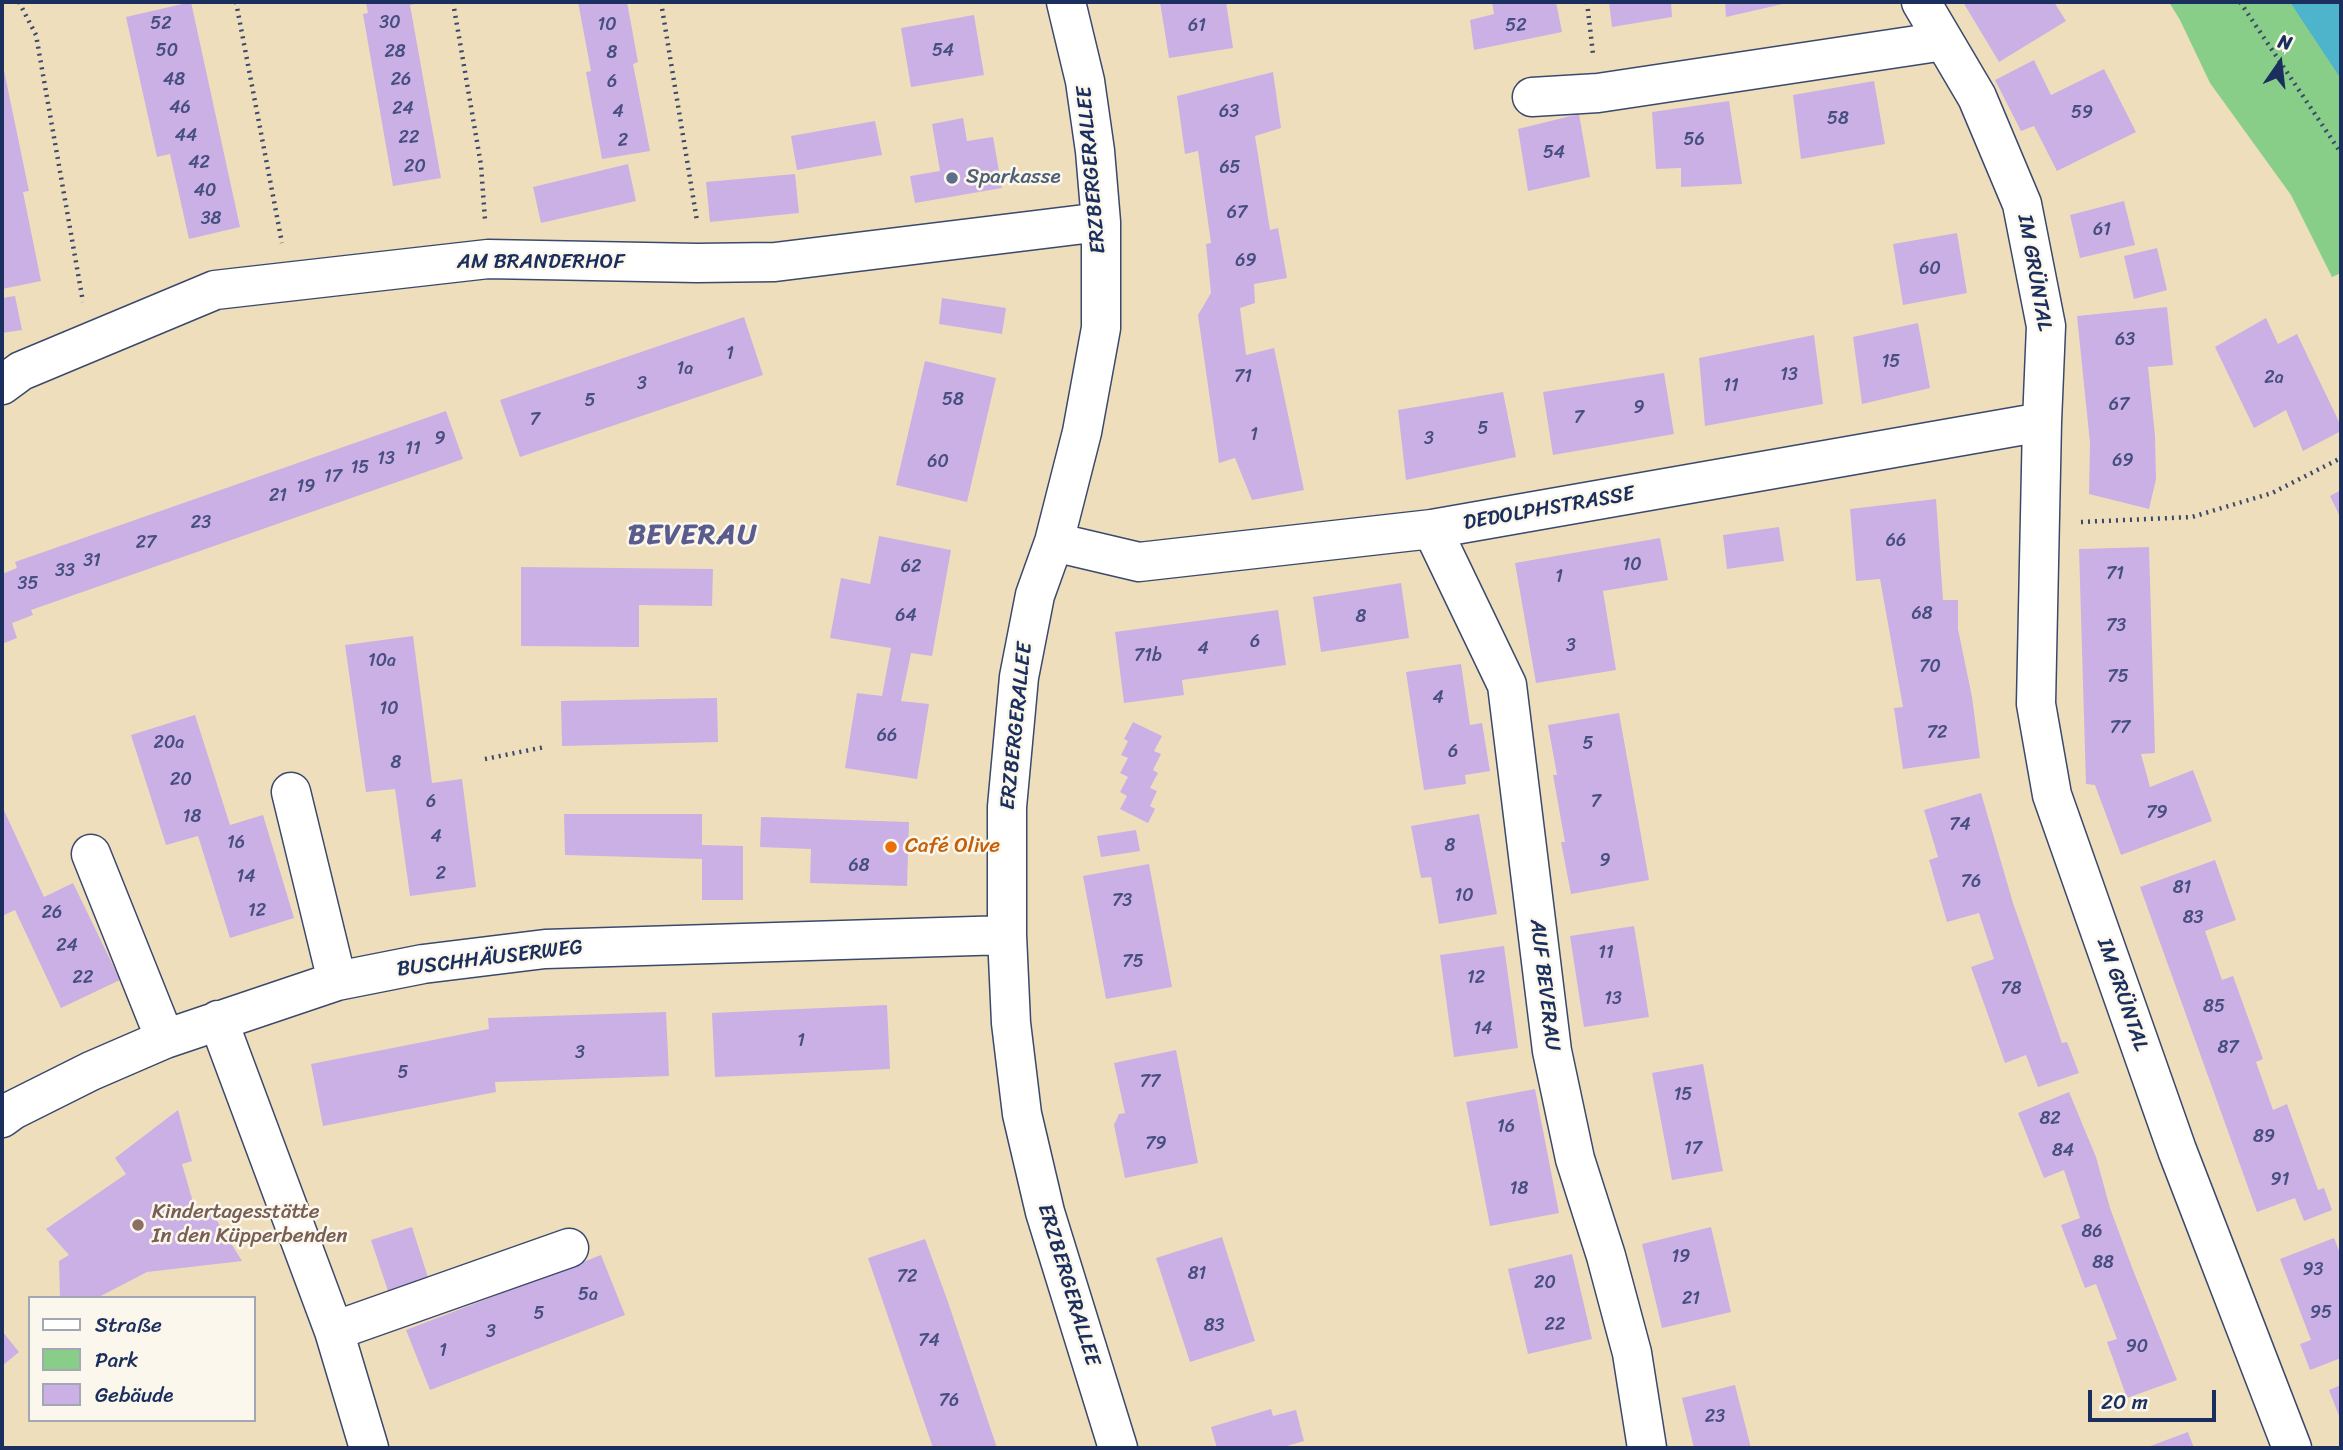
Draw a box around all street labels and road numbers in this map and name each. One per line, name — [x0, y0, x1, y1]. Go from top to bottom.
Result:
street label: ERZBERGERALLEE — [1072, 85, 1112, 255]
street label: IM GRÜNTAL — [2011, 213, 2057, 333]
street label: AM BRANDERHOF — [457, 250, 625, 276]
street label: DEDOLPHSTRASSE — [1462, 482, 1636, 536]
street label: ERZBERGERALLEE — [996, 641, 1038, 811]
street label: AUF BEVERAU — [1523, 918, 1565, 1052]
street label: BUSCHHÄUSERWEG — [396, 935, 584, 983]
street label: IM GRÜNTAL — [2091, 935, 2153, 1055]
street label: ERZBERGERALLEE — [1031, 1201, 1105, 1369]

